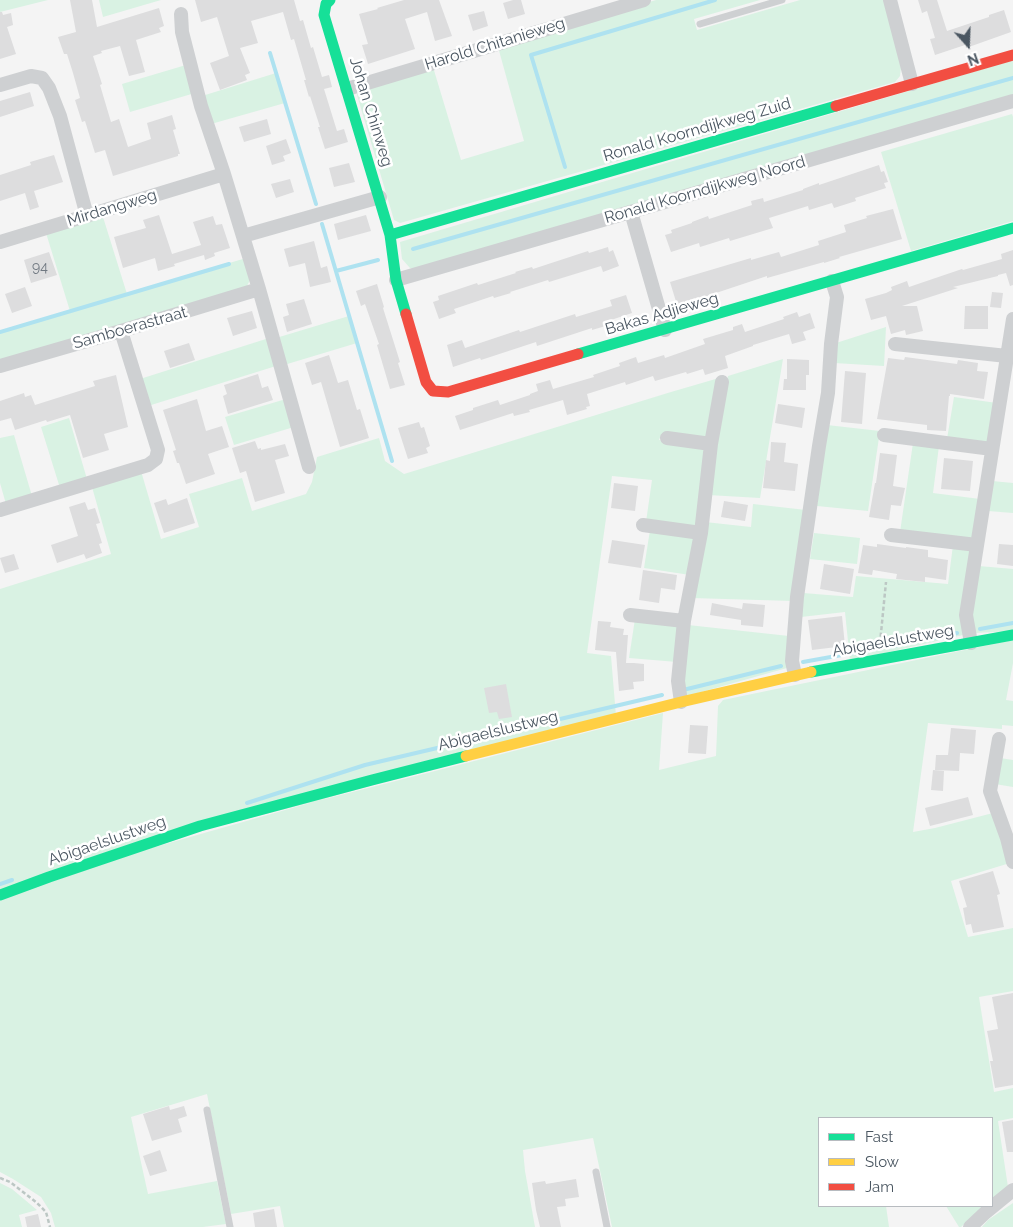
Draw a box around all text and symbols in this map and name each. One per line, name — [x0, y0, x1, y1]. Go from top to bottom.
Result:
street label: Harold Chitanieweg — [423, 14, 567, 74]
north arrow — [943, 20, 993, 70]
text: N — [965, 50, 981, 68]
street label: Johan Chinweg — [345, 55, 397, 169]
street label: Ronald Koorndijkweg Zuid — [601, 94, 793, 166]
street label: Ronald Koorndijkweg Noord — [602, 152, 808, 228]
street label: Mirdangweg — [65, 185, 159, 231]
house number: 94 — [32, 260, 48, 276]
street label: Bakas Adjieweg — [603, 289, 721, 339]
street label: Samboerastraat — [71, 303, 189, 353]
street label: Abigaelslustweg — [831, 621, 955, 661]
street label: Abigaelslustweg — [436, 707, 560, 755]
street label: Abigaelslustweg — [46, 812, 168, 870]
legend — [818, 1117, 993, 1207]
text: Fast — [865, 1128, 893, 1146]
text: Slow — [865, 1153, 899, 1171]
text: Jam — [865, 1178, 894, 1196]

